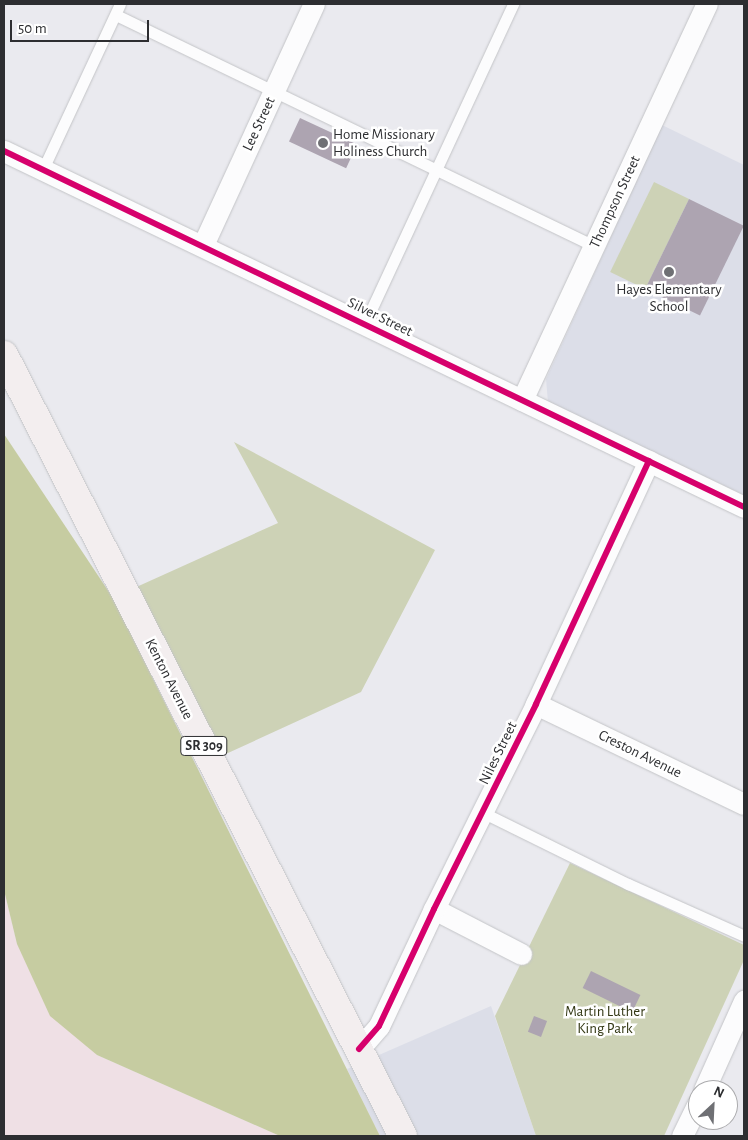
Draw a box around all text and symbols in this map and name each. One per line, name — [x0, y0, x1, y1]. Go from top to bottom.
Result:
scale bar — [12, 10, 151, 42]
text: 50 m — [18, 21, 47, 36]
street label: Lee Street — [239, 94, 279, 154]
place label: Home Missionary Holiness Church — [333, 125, 435, 160]
marker: Home Missionary Holiness Church — [317, 137, 329, 149]
street label: Thompson Street — [586, 153, 644, 251]
marker: Hayes Elementary School — [663, 266, 675, 278]
place label: Hayes Elementary School — [616, 280, 722, 315]
street label: Silver Street — [345, 294, 415, 340]
street label: Kenton Avenue — [141, 636, 197, 722]
street label: Niles Street — [475, 719, 521, 787]
street label: Creston Avenue — [595, 726, 685, 782]
road number: SR 309 — [180, 734, 228, 758]
park label: Martin Luther King Park — [565, 1002, 645, 1037]
north arrow — [688, 1080, 738, 1130]
text: N — [712, 1084, 726, 1101]

